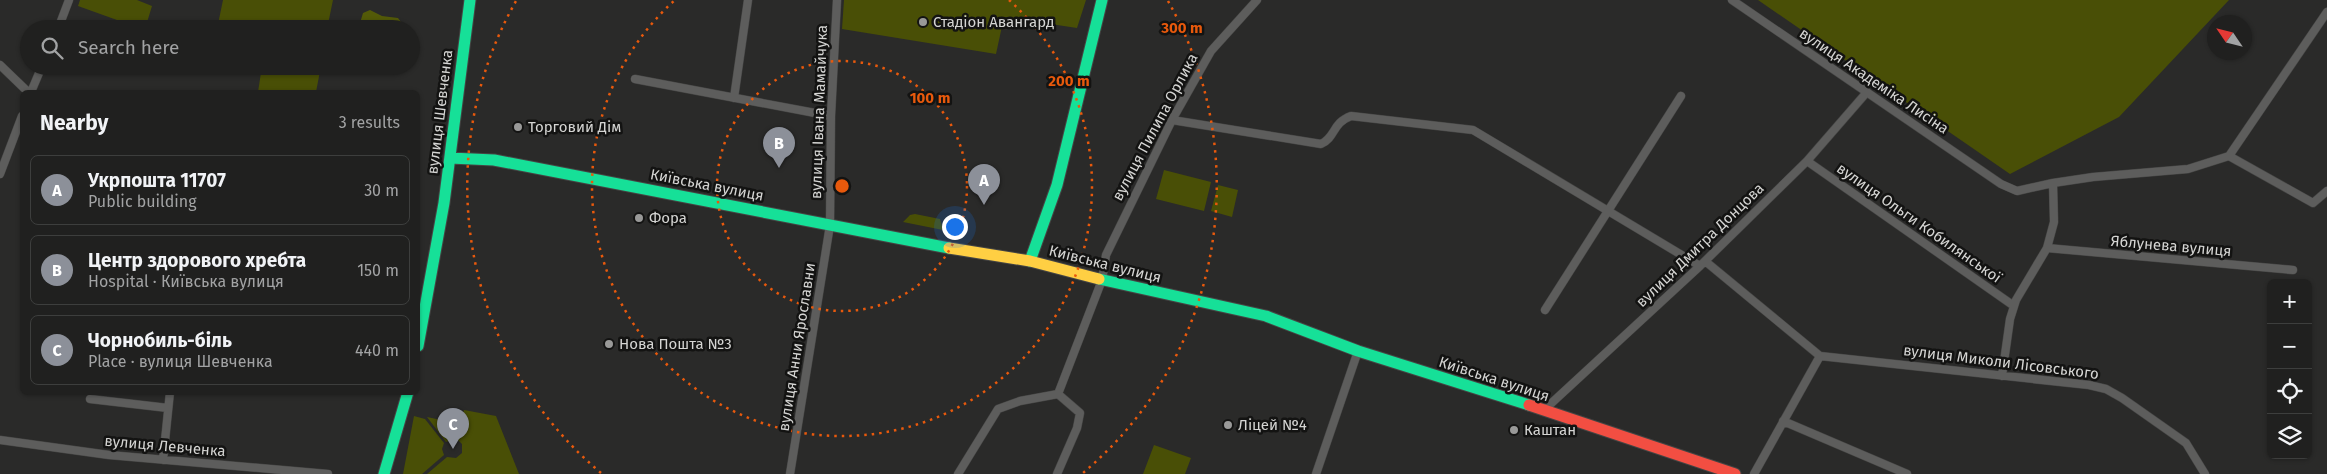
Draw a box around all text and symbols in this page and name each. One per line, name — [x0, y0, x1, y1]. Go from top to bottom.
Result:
place label: Стадіон Авангард — [933, 13, 1054, 31]
north arrow — [2207, 15, 2252, 60]
marker: Стадіон Авангард — [917, 16, 929, 28]
text: 300 m — [1160, 19, 1203, 37]
search box — [20, 20, 420, 75]
street label: вулиця Івана Мамайчука — [807, 24, 831, 200]
street label: вулиця Академіка Лисіна — [1796, 24, 1952, 138]
icon: search — [38, 34, 66, 62]
text: Search here — [78, 36, 179, 59]
street label: вулиця Шевченка — [423, 49, 457, 175]
street label: вулиця Пилипа Орлика — [1108, 50, 1202, 204]
text: 200 m — [1048, 72, 1090, 90]
text: 100 m — [910, 89, 950, 107]
text: Nearby — [40, 110, 108, 136]
text: 3 results — [339, 113, 400, 132]
place label: Торговий Дім — [528, 118, 621, 136]
marker: Торговий Дім — [512, 121, 524, 133]
pin: B — [763, 127, 795, 168]
street label: вулиця Ольги Кобилянської — [1833, 159, 2005, 287]
pin: A — [968, 164, 1000, 205]
street label: Київська вулиця — [649, 165, 765, 205]
text: Укрпошта 11707 — [88, 169, 226, 192]
centre of rings — [833, 177, 851, 195]
street label: вулиця Дмитра Донцова — [1632, 179, 1768, 311]
text: A — [52, 181, 62, 200]
text: 30 m — [364, 181, 399, 200]
text: Public building — [88, 192, 196, 211]
place label: Фора — [649, 209, 687, 227]
marker: Фора — [633, 212, 645, 224]
your location — [942, 214, 968, 240]
street label: Яблунева вулиця — [2110, 232, 2232, 260]
street label: Київська вулиця — [1047, 241, 1163, 287]
text: Центр здорового хребта — [88, 249, 306, 272]
text: B — [52, 261, 62, 280]
text: 150 m — [357, 261, 399, 280]
street label: вулиця Анни Ярославни — [775, 261, 819, 433]
text: Hospital · Київська вулиця — [88, 272, 284, 291]
map controls — [2267, 279, 2312, 459]
button: + — [2267, 279, 2312, 324]
button: − — [2267, 324, 2312, 369]
text: Чорнобиль-біль — [88, 329, 232, 352]
place label: Нова Пошта №3 — [619, 335, 732, 353]
marker: Нова Пошта №3 — [603, 338, 615, 350]
text: C — [52, 341, 62, 360]
text: 440 m — [355, 341, 399, 360]
street label: вулиця Миколи Лісовського — [1902, 341, 2100, 383]
text: Place · вулиця Шевченка — [88, 352, 273, 371]
street label: Київська вулиця — [1436, 353, 1552, 405]
button: locate — [2267, 369, 2312, 414]
pin: C — [437, 408, 469, 449]
button: layers — [2267, 414, 2312, 459]
place label: Ліцей №4 — [1238, 416, 1307, 434]
marker: Ліцей №4 — [1222, 419, 1234, 431]
place label: Каштан — [1524, 421, 1576, 439]
marker: Каштан — [1508, 424, 1520, 436]
street label: вулиця Левченка — [104, 432, 226, 460]

